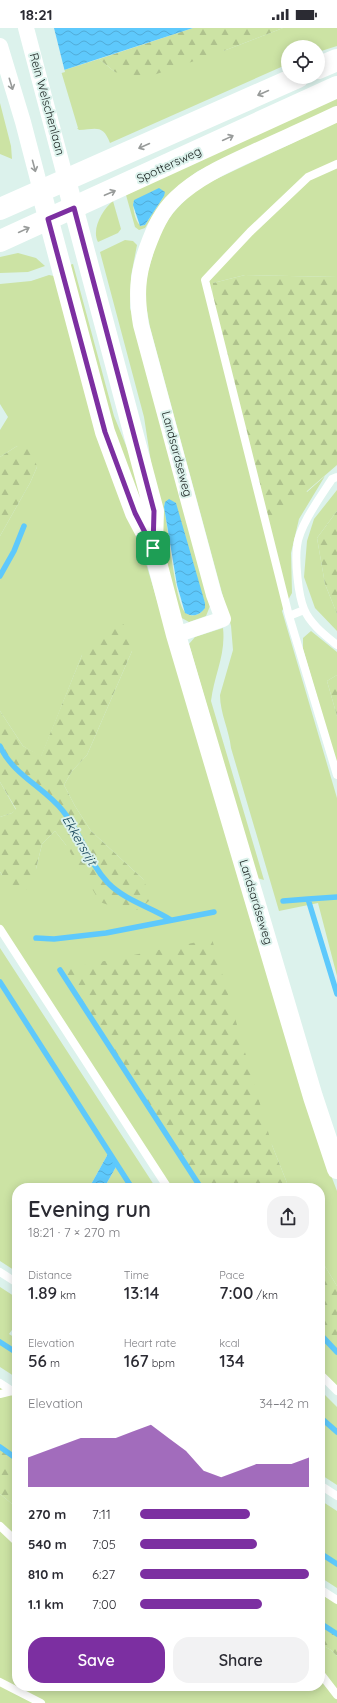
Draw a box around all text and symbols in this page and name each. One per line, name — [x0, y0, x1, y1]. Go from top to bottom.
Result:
text: 18:21 — [20, 5, 53, 24]
map controls — [281, 40, 325, 84]
button: locate — [281, 40, 325, 84]
street label: Rein Welschenlaan — [27, 51, 68, 157]
one-way arrow — [8, 77, 15, 90]
one-way arrow — [257, 90, 269, 97]
one-way arrow — [221, 134, 233, 141]
street label: Spottersweg — [134, 143, 204, 186]
one-way arrow — [138, 143, 150, 150]
one-way arrow — [31, 159, 38, 172]
one-way arrow — [103, 188, 115, 196]
one-way arrow — [18, 226, 30, 233]
street label: Landsardseweg — [159, 409, 196, 498]
pin — [136, 531, 170, 565]
icon: arrive — [142, 537, 164, 559]
water label: Ekkersrijt — [59, 812, 101, 869]
street label: Landsardseweg — [236, 858, 277, 946]
text: Evening run — [28, 1195, 151, 1223]
button: share — [267, 1196, 309, 1238]
text: 18:21 · 7 × 270 m — [28, 1224, 120, 1240]
text: Distance — [28, 1268, 72, 1282]
text: Time — [124, 1268, 149, 1282]
text: Pace — [219, 1268, 244, 1282]
text: 1.89 — [28, 1282, 57, 1303]
text: 13:14 — [124, 1282, 159, 1303]
text: 7:00 — [219, 1282, 253, 1303]
text: km — [57, 1288, 76, 1302]
text: /km — [253, 1288, 278, 1302]
text: Elevation — [28, 1336, 74, 1350]
text: Heart rate — [124, 1336, 176, 1350]
text: kcal — [219, 1336, 240, 1350]
text: 56 — [28, 1350, 47, 1371]
text: 167 — [124, 1350, 149, 1371]
text: 134 — [219, 1350, 245, 1371]
text: m — [47, 1356, 60, 1370]
text: bpm — [149, 1356, 175, 1370]
text: Elevation — [28, 1395, 83, 1411]
text: 34–42 m — [259, 1395, 309, 1411]
text: 270 m — [28, 1506, 66, 1522]
text: 7:11 — [92, 1506, 111, 1522]
text: 540 m — [28, 1536, 67, 1552]
text: 7:05 — [92, 1536, 116, 1552]
text: 810 m — [28, 1566, 64, 1582]
text: 6:27 — [92, 1566, 115, 1582]
text: 1.1 km — [28, 1596, 64, 1612]
text: 7:00 — [92, 1596, 117, 1612]
button: Save — [28, 1637, 165, 1683]
button: Share — [173, 1637, 309, 1683]

